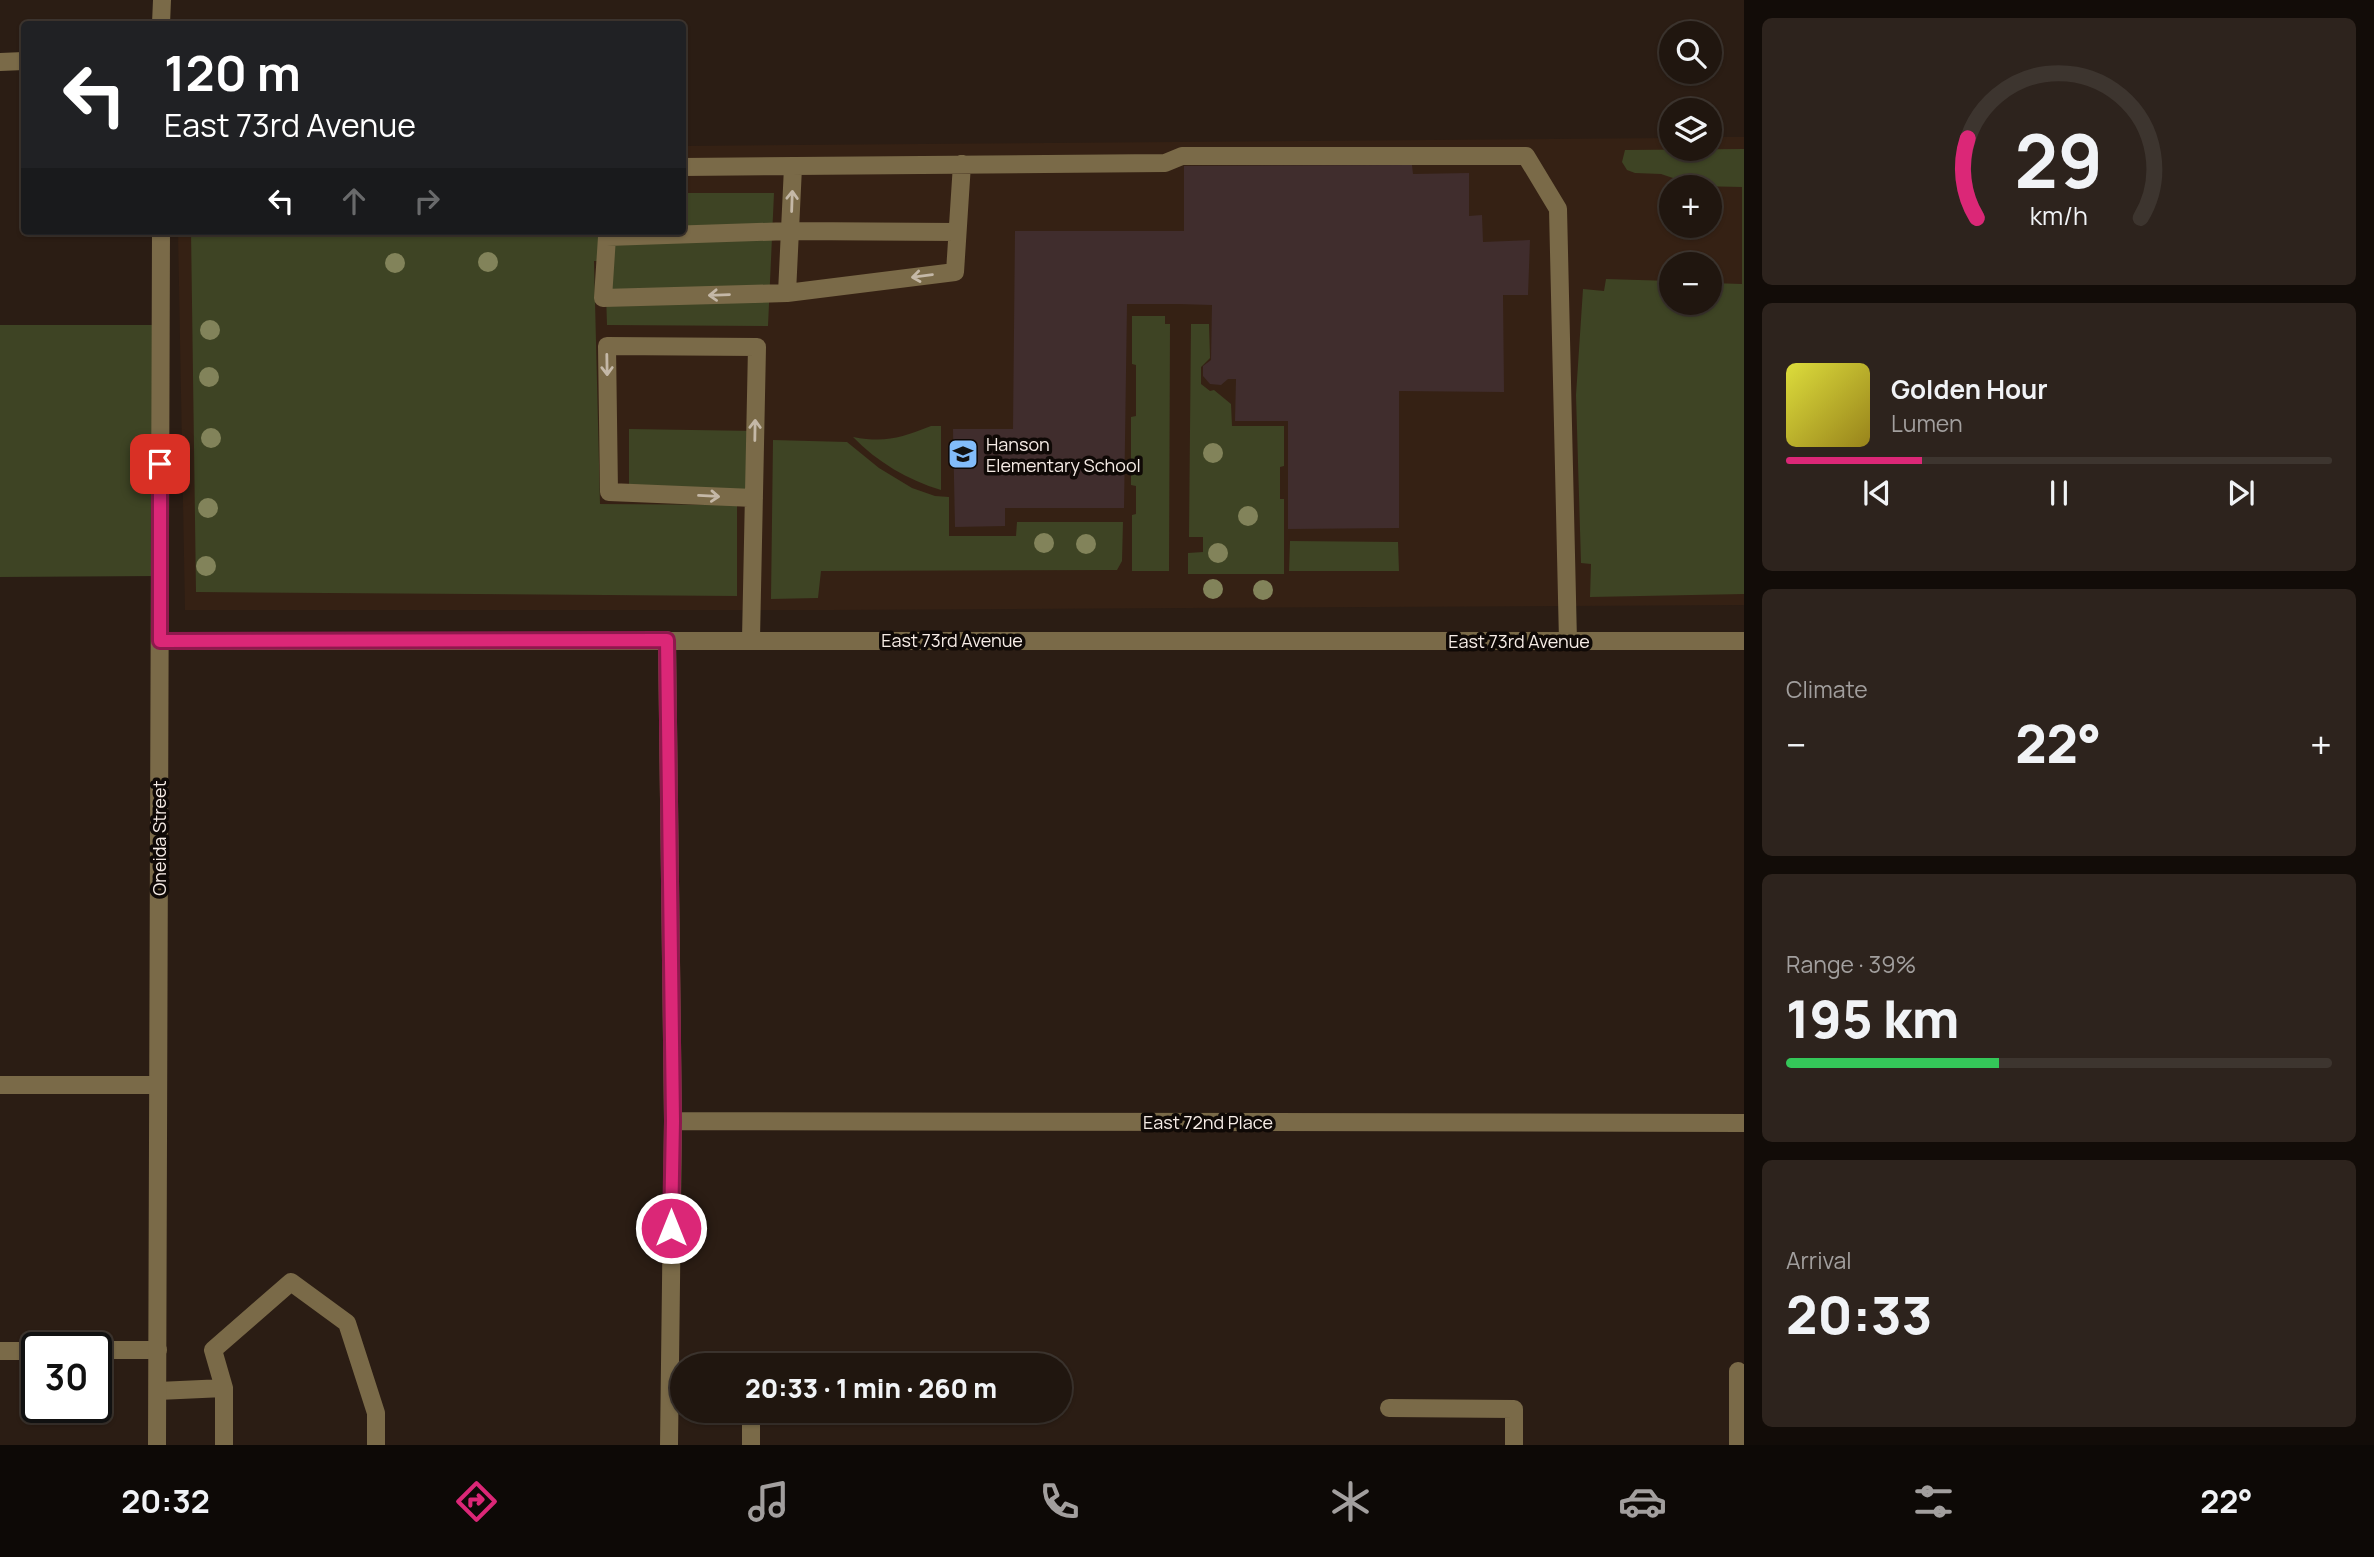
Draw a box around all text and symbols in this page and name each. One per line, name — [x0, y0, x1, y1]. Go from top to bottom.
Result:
map controls — [1659, 21, 1722, 315]
button: search — [1659, 21, 1722, 84]
text: 120 m — [164, 39, 301, 106]
icon: left — [49, 49, 140, 140]
button: layers — [1659, 98, 1722, 161]
text: East 73rd Avenue — [164, 103, 416, 147]
text: 29 — [2015, 110, 2103, 210]
button: + — [1659, 175, 1722, 238]
icon: left — [262, 182, 300, 220]
icon: ahead — [335, 182, 373, 220]
icon: right — [408, 182, 446, 220]
one-way arrow — [785, 190, 798, 213]
text: km/h — [2030, 198, 2088, 233]
button: − — [1659, 252, 1722, 315]
one-way arrow — [911, 270, 934, 283]
one-way arrow — [708, 288, 731, 302]
one-way arrow — [600, 353, 614, 376]
text: Golden Hour — [1891, 371, 2048, 407]
text: Lumen — [1891, 407, 1963, 439]
one-way arrow — [748, 419, 762, 442]
place label: Hanson Elementary School — [986, 432, 1141, 477]
pin — [130, 434, 190, 494]
school or university icon: Hanson Elementary School — [946, 437, 980, 471]
icon: arrive — [141, 445, 179, 483]
icon: previous — [1858, 474, 1896, 512]
icon: pause — [2040, 474, 2078, 512]
icon: next — [2222, 474, 2260, 512]
one-way arrow — [698, 490, 721, 503]
street label: East 73rd Avenue — [881, 628, 1023, 652]
street label: East 73rd Avenue — [1448, 629, 1590, 653]
text: Climate — [1786, 673, 1868, 705]
text: 22° — [2015, 708, 2101, 779]
text: − — [1786, 718, 1807, 770]
text: + — [2310, 718, 2332, 770]
street label: Oneida Street — [147, 780, 171, 896]
text: Range · 39% — [1786, 948, 1916, 980]
text: 195 km — [1786, 983, 1959, 1054]
street label: East 72nd Place — [1143, 1110, 1273, 1134]
position arrow — [634, 1191, 708, 1265]
text: Arrival — [1786, 1244, 1852, 1276]
text: 20:33 — [1786, 1279, 1932, 1350]
speed limit sign: 30 — [21, 1332, 112, 1423]
text: 20:33 · 1 min · 260 m — [745, 1370, 997, 1406]
icon: directions — [452, 1477, 501, 1526]
icon: music — [744, 1477, 793, 1526]
icon: phone — [1035, 1477, 1084, 1526]
icon: climate — [1326, 1477, 1375, 1526]
icon: car — [1618, 1477, 1667, 1526]
icon: filters — [1909, 1477, 1958, 1526]
text: 20:32 — [121, 1479, 210, 1523]
text: 22° — [2200, 1479, 2253, 1523]

